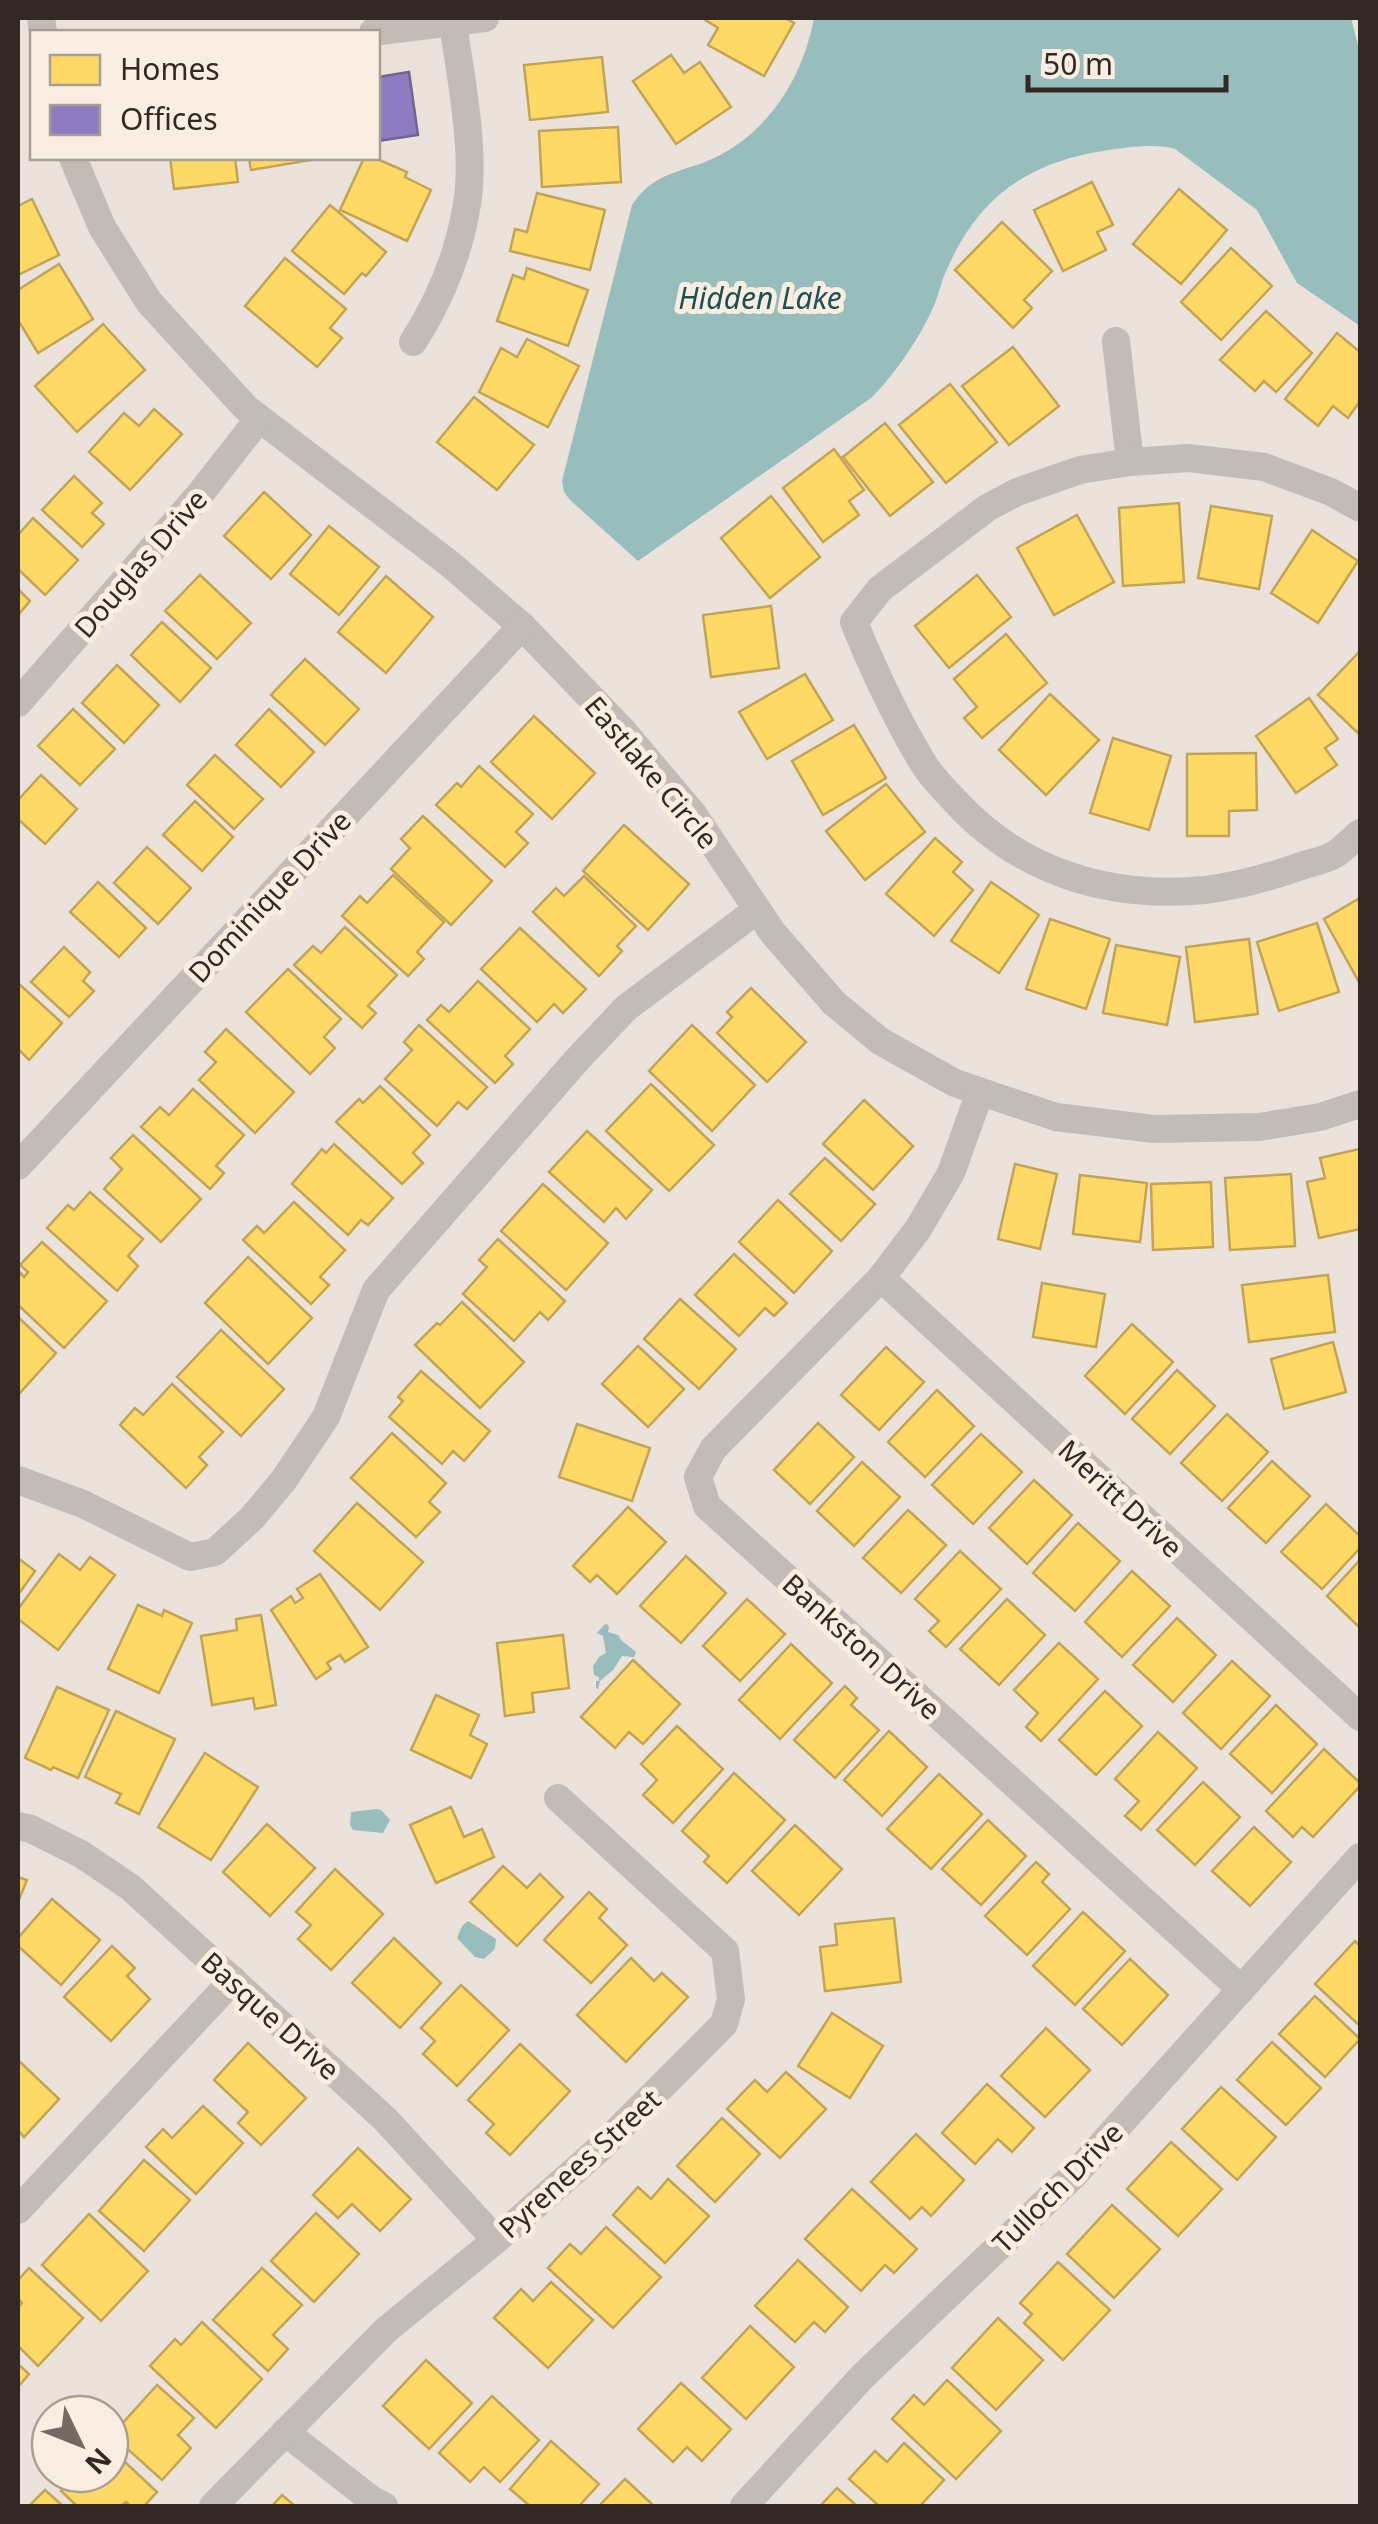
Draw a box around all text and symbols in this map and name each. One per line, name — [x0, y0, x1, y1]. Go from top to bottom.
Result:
legend — [30, 30, 380, 160]
scale bar — [1028, 30, 1226, 92]
text: 50 m — [1043, 43, 1113, 84]
text: Homes — [120, 48, 220, 89]
text: Offices — [120, 98, 218, 139]
water label: Hidden Lake — [678, 277, 842, 318]
street label: Douglas Drive — [65, 481, 215, 645]
street label: Eastlake Circle — [577, 688, 727, 856]
street label: Dominique Drive — [179, 802, 359, 990]
street label: Meritt Drive — [1051, 1431, 1191, 1565]
street label: Bankston Drive — [775, 1565, 949, 1727]
street label: Basque Drive — [194, 1943, 348, 2087]
street label: Pyrenees Street — [490, 2080, 668, 2246]
street label: Tulloch Drive — [983, 2113, 1131, 2261]
north arrow — [30, 2394, 130, 2494]
text: N — [77, 2440, 121, 2483]

